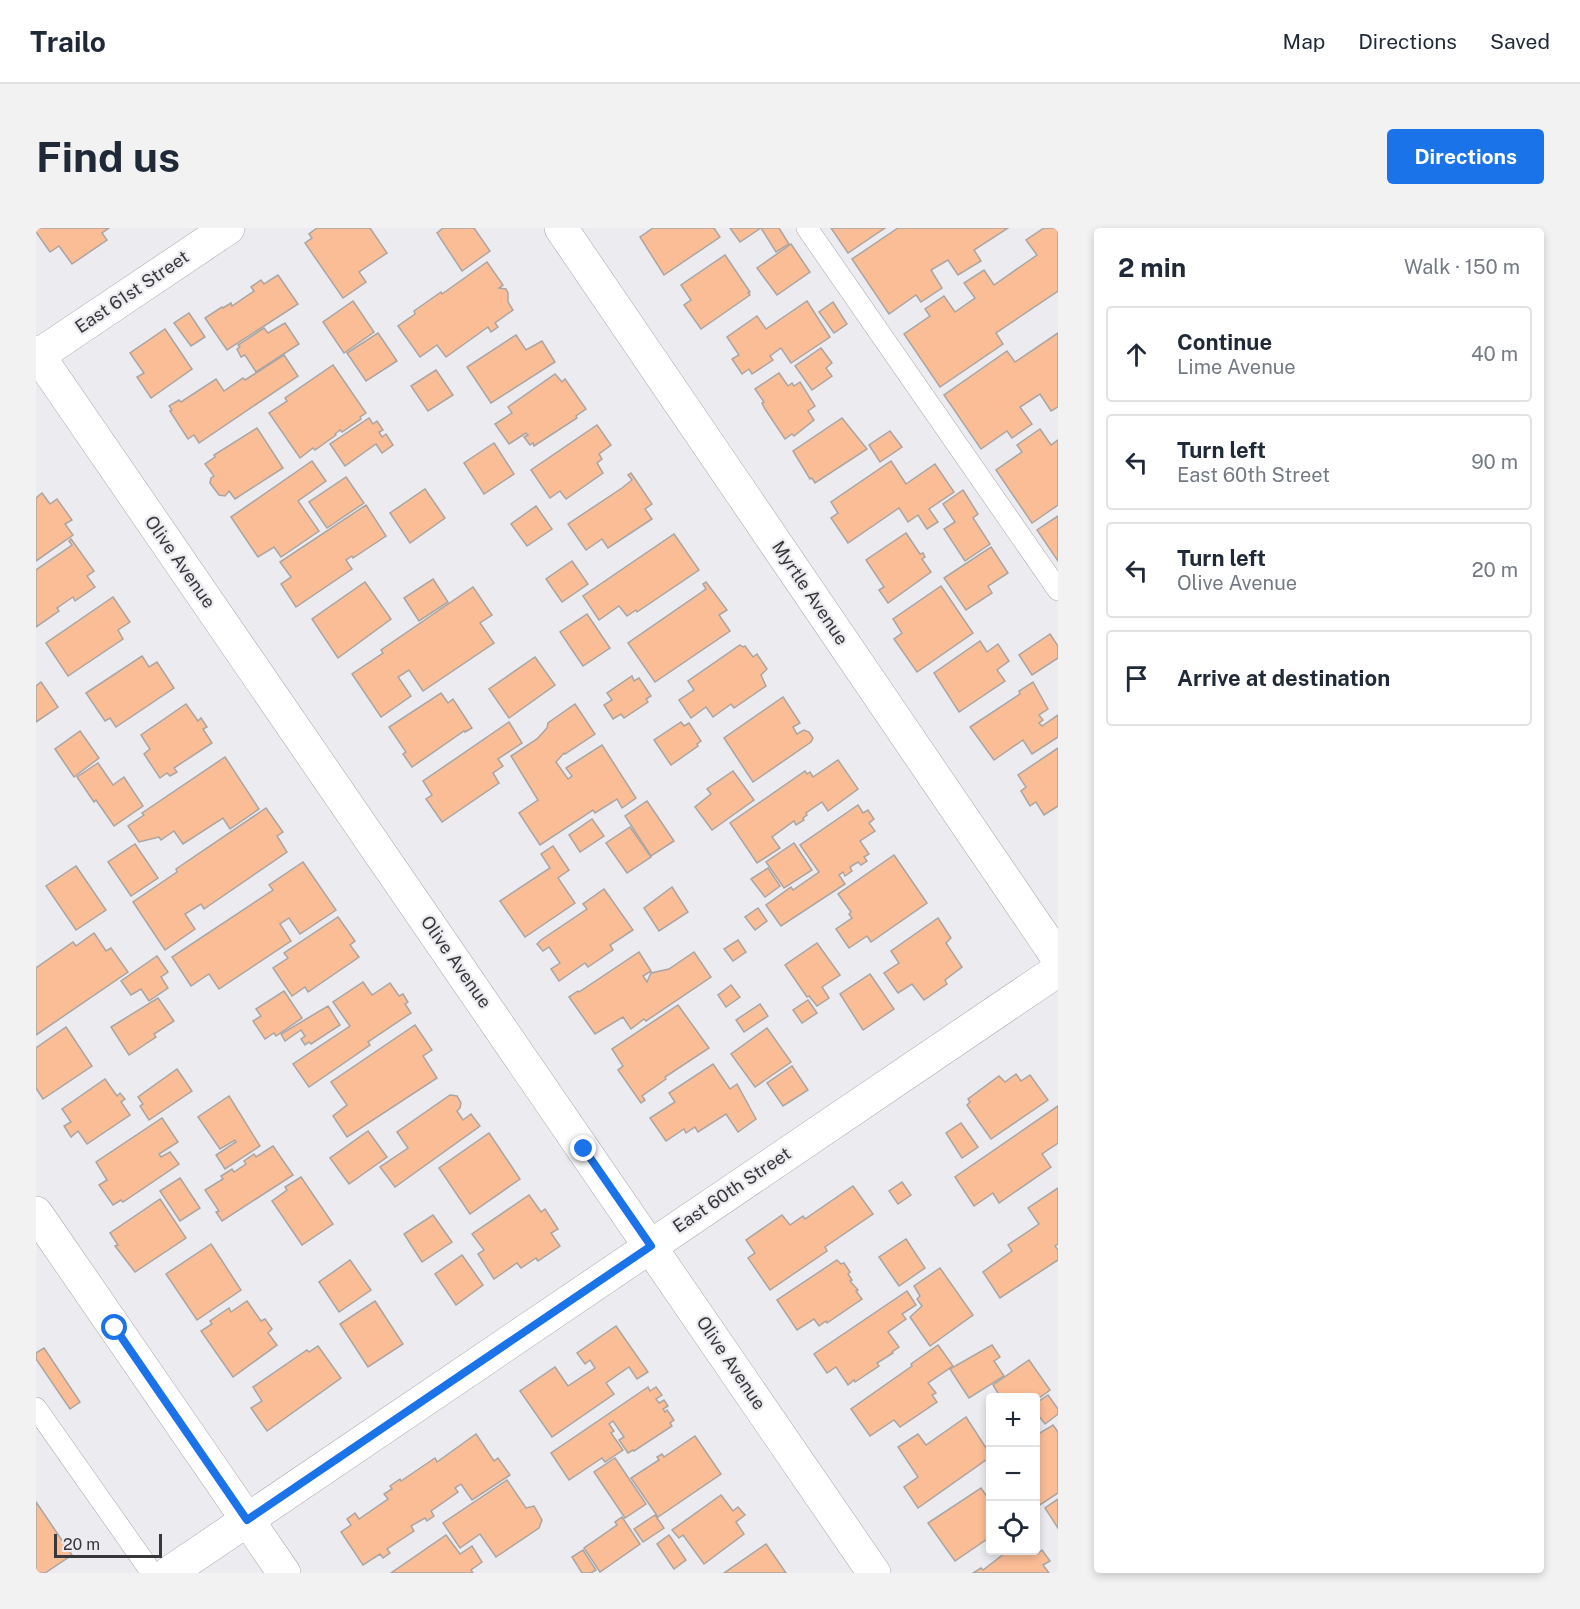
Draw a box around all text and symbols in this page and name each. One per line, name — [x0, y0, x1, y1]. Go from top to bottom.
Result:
text: Trailo — [30, 25, 106, 58]
text: Map — [1283, 29, 1325, 54]
text: Directions — [1358, 29, 1457, 54]
text: Saved — [1490, 29, 1550, 54]
button: Directions — [1387, 129, 1544, 184]
text: Find us — [36, 132, 180, 181]
street label: East 61st Street — [71, 246, 193, 337]
text: 2 min — [1118, 252, 1186, 283]
text: Walk · 150 m — [1404, 255, 1520, 279]
text: Continue — [1177, 329, 1272, 355]
icon: ahead — [1120, 338, 1153, 371]
text: 40 m — [1471, 342, 1518, 366]
text: Lime Avenue — [1177, 355, 1296, 379]
text: Turn left — [1177, 437, 1266, 463]
icon: left — [1120, 446, 1153, 479]
text: 90 m — [1471, 450, 1518, 474]
text: East 60th Street — [1177, 463, 1330, 487]
street label: Olive Avenue — [141, 511, 220, 612]
street label: Myrtle Avenue — [768, 537, 853, 649]
text: Turn left — [1177, 545, 1266, 571]
icon: left — [1120, 554, 1153, 587]
text: 20 m — [1472, 558, 1518, 582]
text: Olive Avenue — [1177, 571, 1297, 595]
icon: arrive — [1120, 662, 1153, 695]
text: Arrive at destination — [1177, 665, 1390, 691]
street label: Olive Avenue — [417, 911, 496, 1012]
route end — [570, 1135, 596, 1161]
street label: East 60th Street — [669, 1142, 795, 1237]
street label: Olive Avenue — [692, 1312, 770, 1413]
route start — [101, 1314, 127, 1340]
map controls — [986, 1393, 1040, 1555]
button: + — [986, 1393, 1040, 1447]
button: − — [986, 1447, 1040, 1501]
button: locate — [986, 1501, 1040, 1555]
scale bar — [54, 1531, 162, 1558]
text: 20 m — [63, 1535, 100, 1554]

